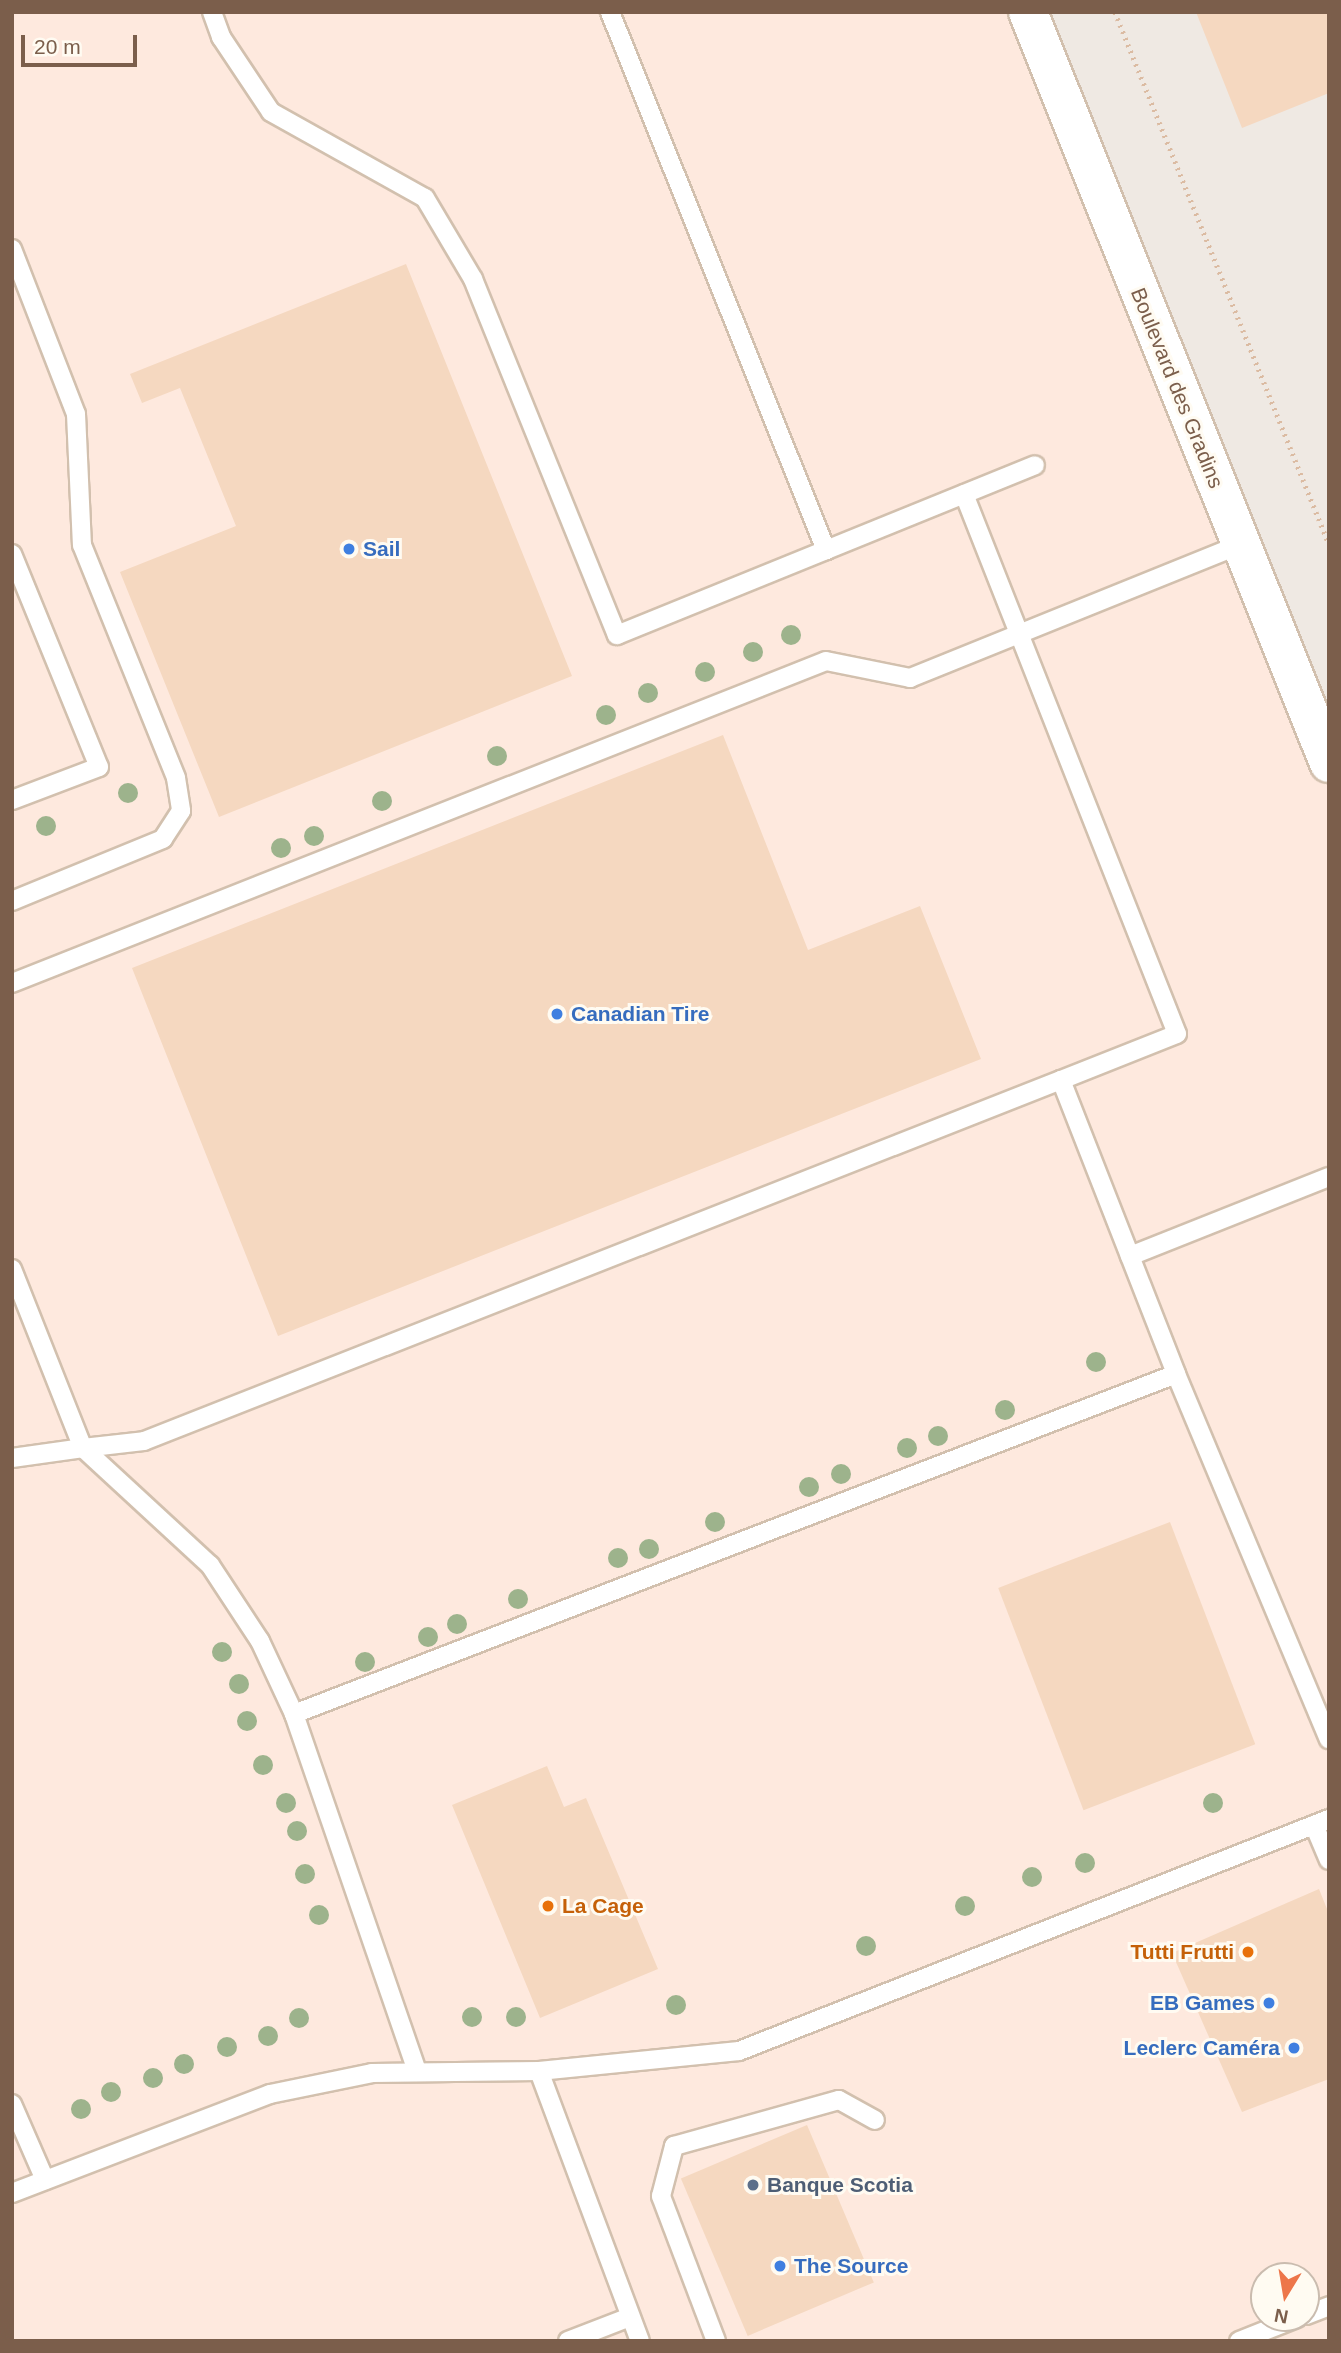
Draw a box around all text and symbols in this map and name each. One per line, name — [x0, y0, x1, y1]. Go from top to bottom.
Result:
scale bar — [24, 21, 140, 65]
text: 20 m — [34, 35, 81, 58]
street label: Boulevard des Gradins — [1125, 284, 1229, 492]
place label: Sail — [363, 536, 400, 562]
marker: Sail — [341, 541, 357, 557]
place label: Canadian Tire — [571, 1001, 709, 1027]
marker: Canadian Tire — [549, 1006, 565, 1022]
place label: La Cage — [562, 1893, 644, 1919]
marker: La Cage — [540, 1898, 556, 1914]
place label: Tutti Frutti — [1131, 1939, 1234, 1965]
marker: Tutti Frutti — [1240, 1944, 1256, 1960]
place label: EB Games — [1150, 1990, 1255, 2016]
marker: EB Games — [1261, 1995, 1277, 2011]
place label: Leclerc Caméra — [1124, 2035, 1280, 2061]
marker: Leclerc Caméra — [1286, 2040, 1302, 2056]
place label: Banque Scotia — [767, 2172, 913, 2198]
marker: Banque Scotia — [745, 2177, 761, 2193]
place label: The Source — [794, 2253, 908, 2279]
marker: The Source — [772, 2258, 788, 2274]
north arrow — [1250, 2262, 1320, 2332]
text: N — [1273, 2305, 1290, 2328]

